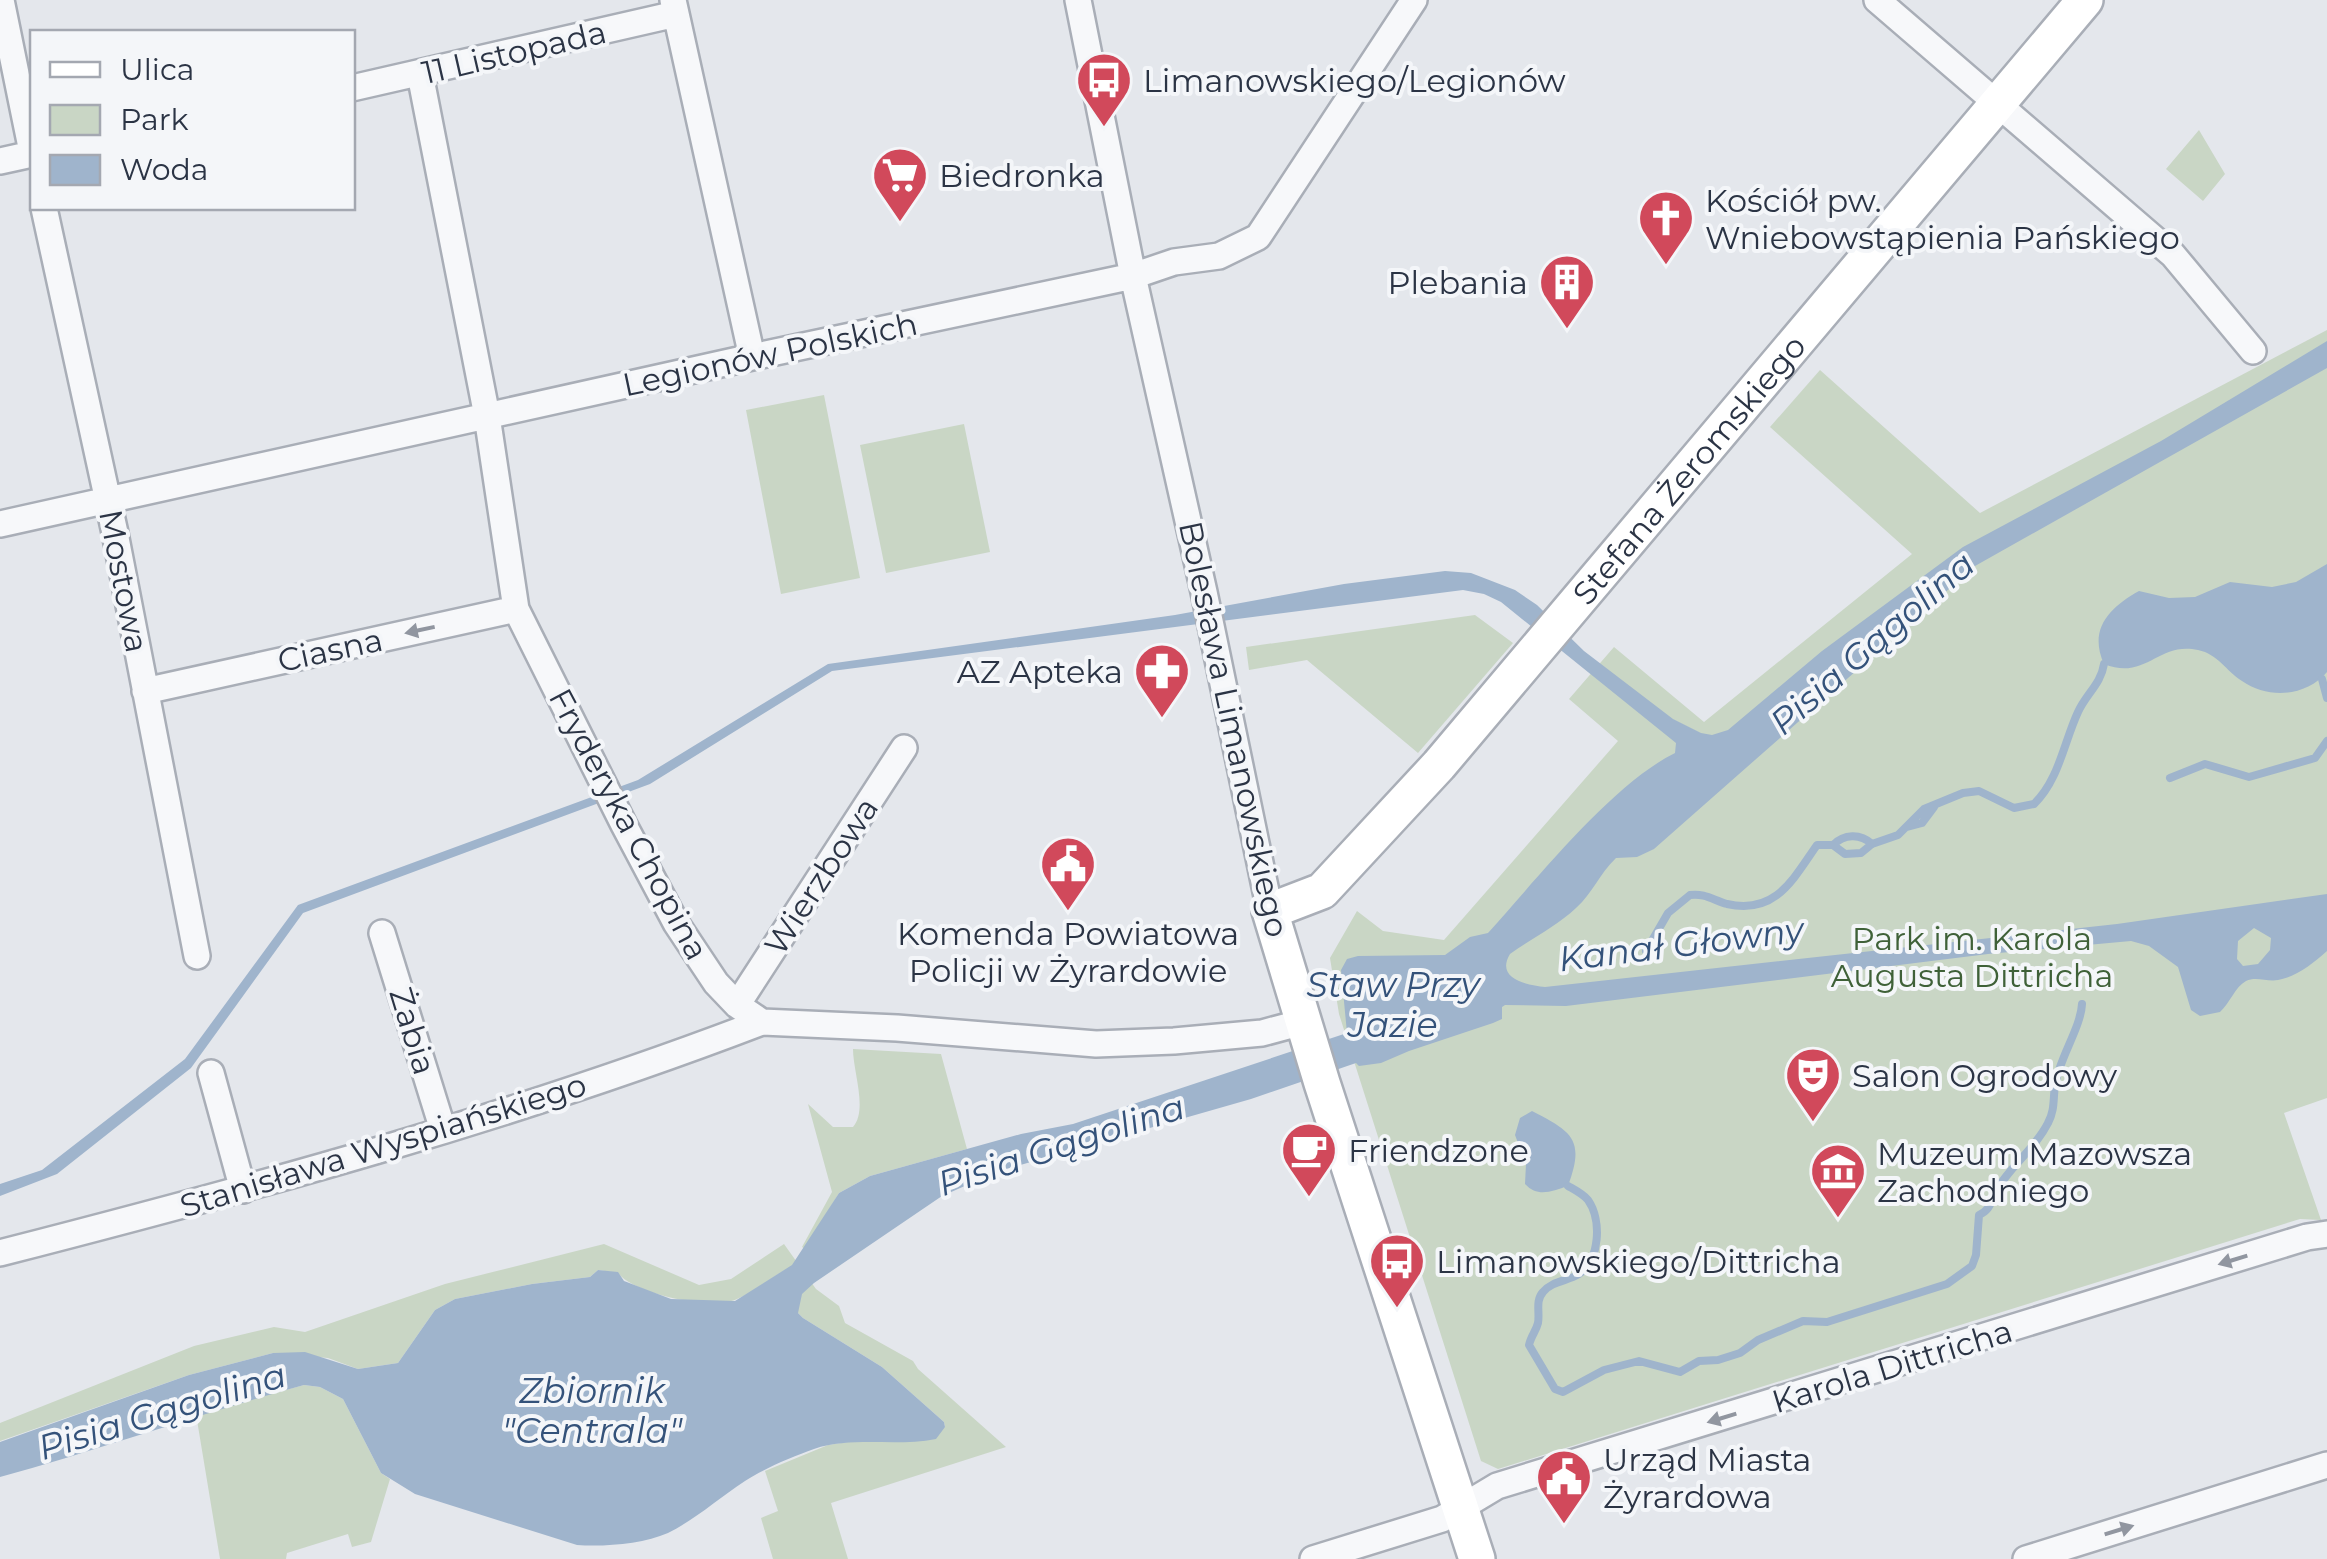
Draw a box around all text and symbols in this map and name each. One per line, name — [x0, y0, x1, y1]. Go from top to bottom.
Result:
street label: 11 Listopada — [418, 12, 610, 92]
legend — [30, 30, 355, 210]
bus stop icon: Limanowskiego/Legionów — [1074, 50, 1134, 129]
text: Ulica — [120, 51, 195, 88]
place label: Limanowskiego/Legionów — [1143, 61, 1566, 100]
text: Park — [120, 101, 189, 138]
supermarket icon: Biedronka — [870, 145, 930, 224]
text: Woda — [120, 151, 209, 188]
place label: Biedronka — [939, 156, 1105, 195]
place label: Kościół pw. Wniebowstąpienia Pańskiego — [1705, 181, 2180, 257]
church icon: Kościół pw. Wniebowstąpienia Pańskiego — [1636, 188, 1696, 267]
building icon: Plebania — [1537, 252, 1597, 331]
place label: Plebania — [1388, 263, 1528, 302]
street label: Legionów Polskich — [619, 304, 921, 404]
street label: Stefana Żeromskiego — [1564, 327, 1813, 612]
street label: Mostowa — [91, 506, 157, 656]
street label: Bolesława Limanowskiego — [1171, 518, 1297, 940]
water label: Pisia Gągolina — [1761, 543, 1983, 743]
street label: Ciasna — [274, 620, 386, 680]
one-way arrow — [405, 623, 436, 638]
pharmacy icon: AZ Apteka — [1132, 641, 1192, 720]
place label: AZ Apteka — [957, 652, 1123, 691]
street label: Fryderyka Chopina — [541, 682, 717, 966]
street label: Wierzbowa — [756, 790, 886, 962]
public building icon: Komenda Powiatowa Policji w Żyrardowie — [1038, 834, 1098, 913]
water label: Kanał Głowny — [1556, 907, 1808, 980]
place label: Komenda Powiatowa Policji w Żyrardowie — [897, 914, 1239, 990]
park label: Park im. Karola Augusta Dittricha — [1831, 919, 2113, 995]
water label: Staw Przy Jazie — [1306, 963, 1482, 1046]
street label: Żabia — [381, 983, 445, 1079]
theatre icon: Salon Ogrodowy — [1783, 1045, 1843, 1124]
place label: Salon Ogrodowy — [1852, 1056, 2118, 1095]
street label: Stanisława Wyspiańskiego — [175, 1065, 591, 1225]
water label: Pisia Gągolina — [932, 1085, 1190, 1205]
cafe icon: Friendzone — [1279, 1120, 1339, 1199]
place label: Friendzone — [1348, 1131, 1529, 1170]
place label: Muzeum Mazowsza Zachodniego — [1877, 1134, 2192, 1210]
museum icon: Muzeum Mazowsza Zachodniego — [1808, 1141, 1868, 1220]
bus stop icon: Limanowskiego/Dittricha — [1367, 1231, 1427, 1310]
place label: Limanowskiego/Dittricha — [1436, 1242, 1841, 1281]
one-way arrow — [2218, 1253, 2248, 1268]
street label: Karola Dittricha — [1767, 1311, 2017, 1421]
water label: Pisia Gągolina — [33, 1353, 291, 1469]
water label: Zbiornik "Centrala" — [502, 1369, 683, 1452]
one-way arrow — [1707, 1412, 1737, 1427]
place label: Urząd Miasta Żyrardowa — [1603, 1440, 1811, 1516]
public building icon: Urząd Miasta Żyrardowa — [1534, 1447, 1594, 1526]
one-way arrow — [2105, 1522, 2135, 1537]

